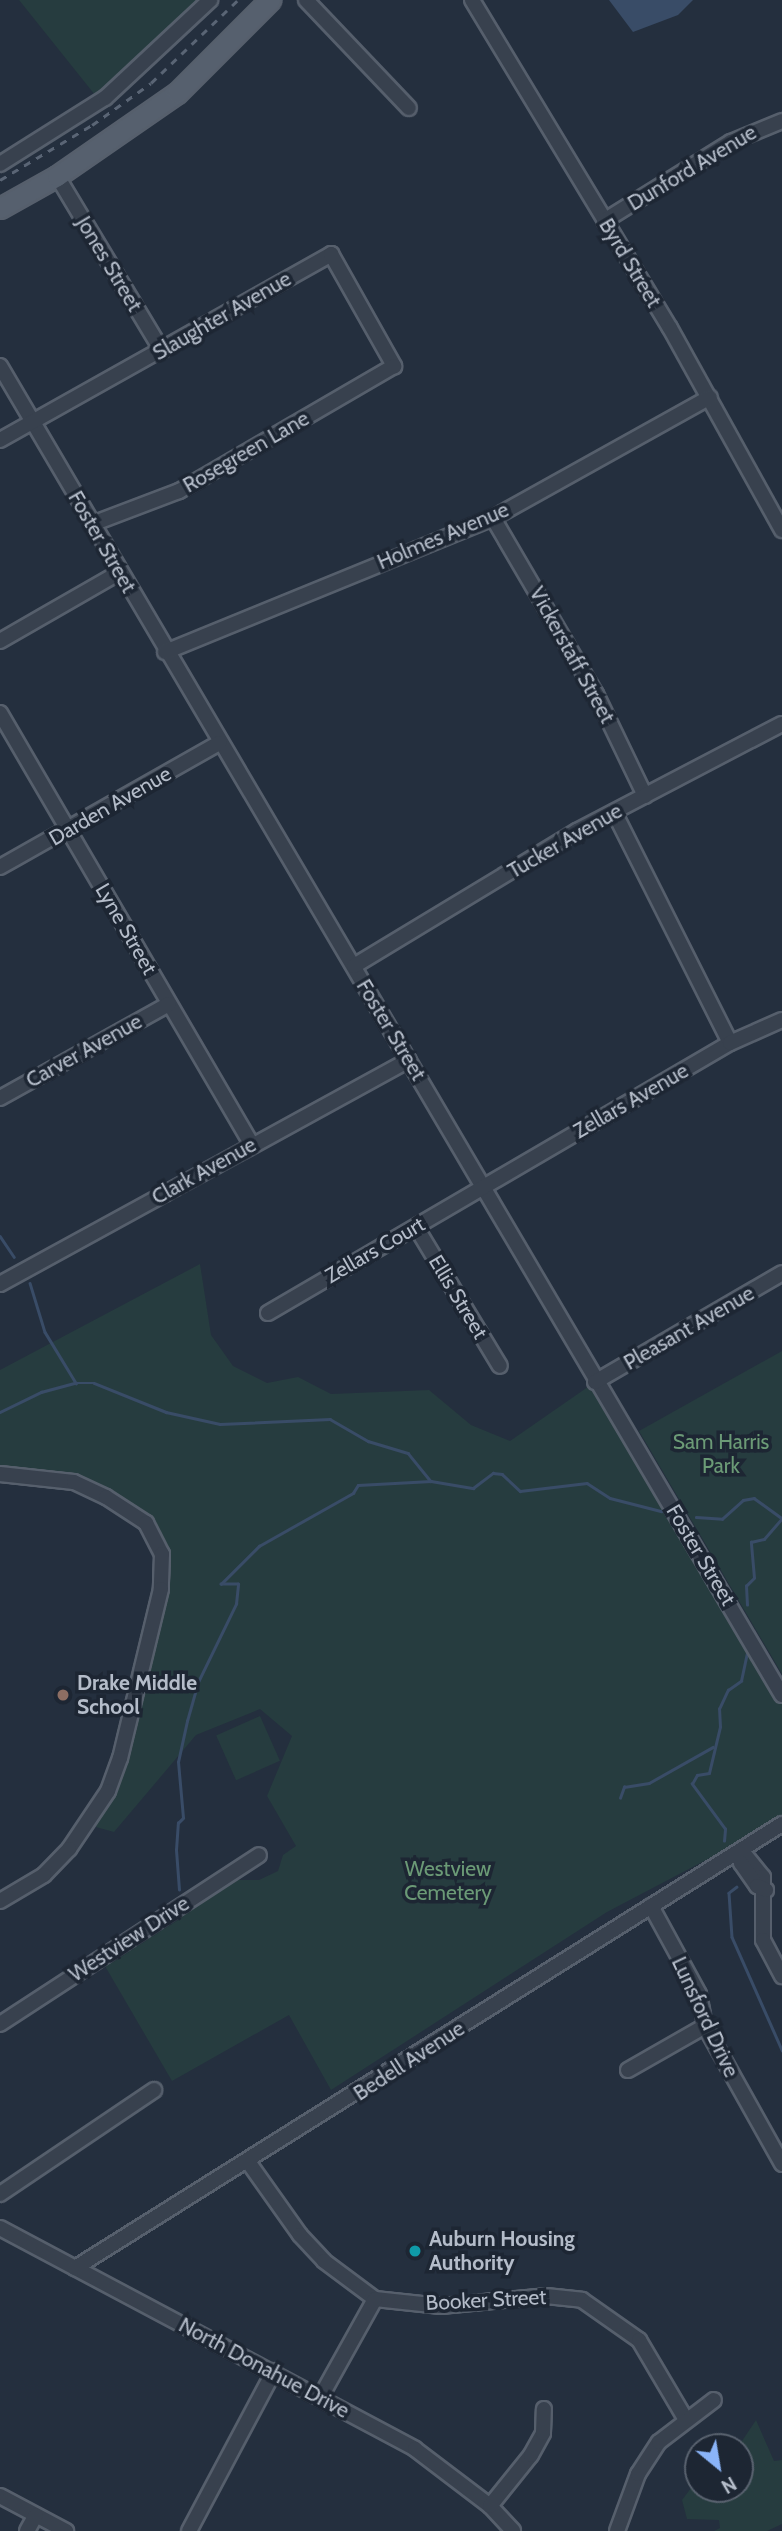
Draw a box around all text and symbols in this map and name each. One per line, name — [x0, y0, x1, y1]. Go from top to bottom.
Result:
street label: Dunford Avenue — [623, 120, 761, 216]
street label: Jones Street — [71, 212, 147, 316]
street label: Byrd Street — [594, 214, 666, 312]
street label: Slaughter Avenue — [148, 266, 296, 366]
street label: Rosegreen Lane — [179, 406, 313, 498]
street label: Foster Street — [63, 487, 141, 597]
street label: Holmes Avenue — [374, 497, 512, 575]
street label: Vickerstaff Street — [524, 582, 620, 728]
street label: Darden Avenue — [44, 761, 176, 851]
street label: Tucker Avenue — [503, 798, 627, 884]
street label: Lyne Street — [90, 879, 162, 979]
street label: Foster Street — [351, 975, 431, 1085]
street label: Carver Avenue — [22, 1009, 146, 1093]
street label: Zellars Avenue — [569, 1058, 693, 1144]
street label: Clark Avenue — [147, 1132, 261, 1210]
street label: Zellars Court — [321, 1211, 429, 1289]
street label: Ellis Street — [423, 1250, 493, 1344]
street label: Pleasant Avenue — [619, 1281, 759, 1375]
park label: Sam Harris Park — [673, 1429, 769, 1479]
street label: Foster Street — [661, 1500, 741, 1610]
place label: Drake Middle School — [77, 1670, 197, 1720]
marker: Drake Middle School — [55, 1687, 71, 1703]
park label: Westview Cemetery — [404, 1856, 492, 1906]
street label: Westview Drive — [64, 1891, 194, 1987]
street label: Lunsford Drive — [666, 1953, 744, 2081]
street label: Bedell Avenue — [349, 2016, 469, 2106]
place label: Auburn Housing Authority — [429, 2226, 575, 2276]
marker: Auburn Housing Authority — [407, 2243, 423, 2259]
street label: Booker Street — [425, 2284, 547, 2316]
street label: North Donahue Drive — [174, 2312, 354, 2424]
north arrow — [684, 2433, 754, 2503]
text: N — [717, 2472, 740, 2498]

